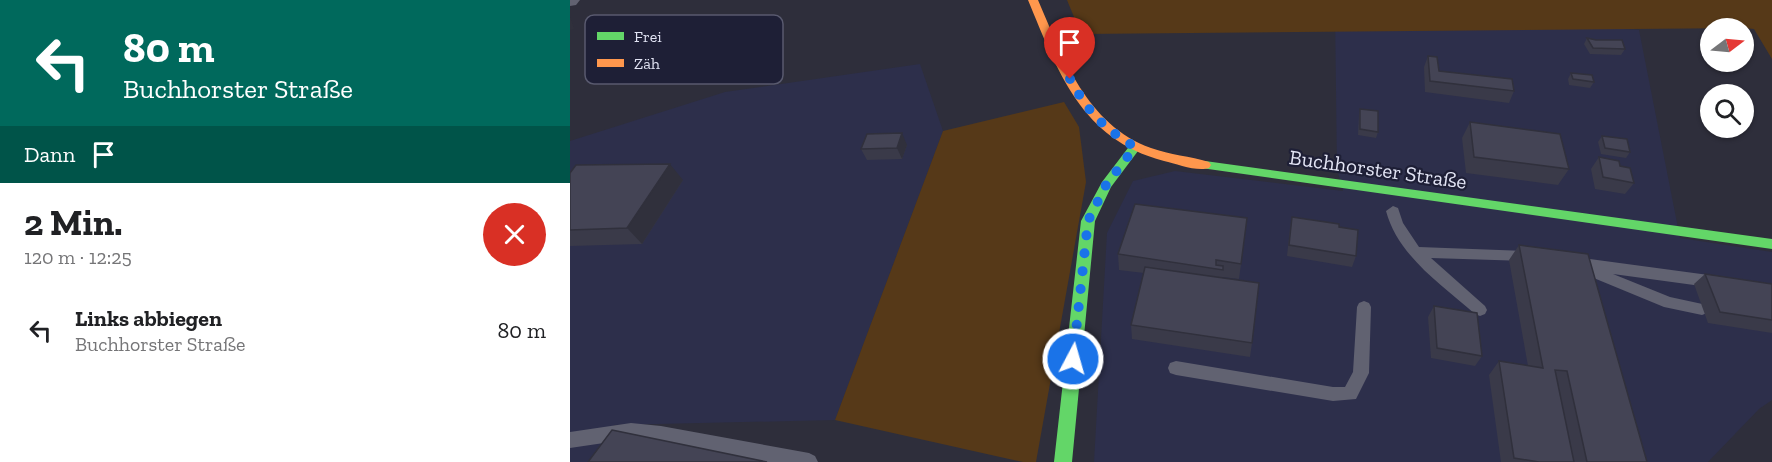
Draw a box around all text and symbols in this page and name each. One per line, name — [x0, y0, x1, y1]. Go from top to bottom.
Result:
legend — [585, 15, 783, 84]
pin — [1044, 17, 1095, 79]
north arrow — [1700, 18, 1754, 72]
map controls — [1700, 18, 1754, 138]
text: 80 m — [123, 22, 214, 73]
icon: left — [24, 24, 102, 102]
icon: arrive — [1053, 26, 1086, 59]
text: Frei — [634, 27, 662, 46]
text: Zäh — [634, 54, 660, 73]
text: Buchhorster Straße — [123, 73, 353, 105]
button: search — [1700, 84, 1754, 138]
icon: arrive — [87, 138, 120, 171]
text: Dann — [24, 141, 75, 168]
street label: Buchhorster Straße — [1288, 144, 1468, 194]
text: 2 Min. — [24, 201, 123, 244]
button: close — [483, 203, 546, 266]
text: 120 m · 12:25 — [24, 245, 132, 269]
text: Links abbiegen — [75, 305, 222, 332]
icon: left — [24, 314, 57, 347]
text: 80 m — [498, 317, 546, 344]
position arrow — [1041, 327, 1105, 391]
text: Buchhorster Straße — [75, 332, 245, 356]

